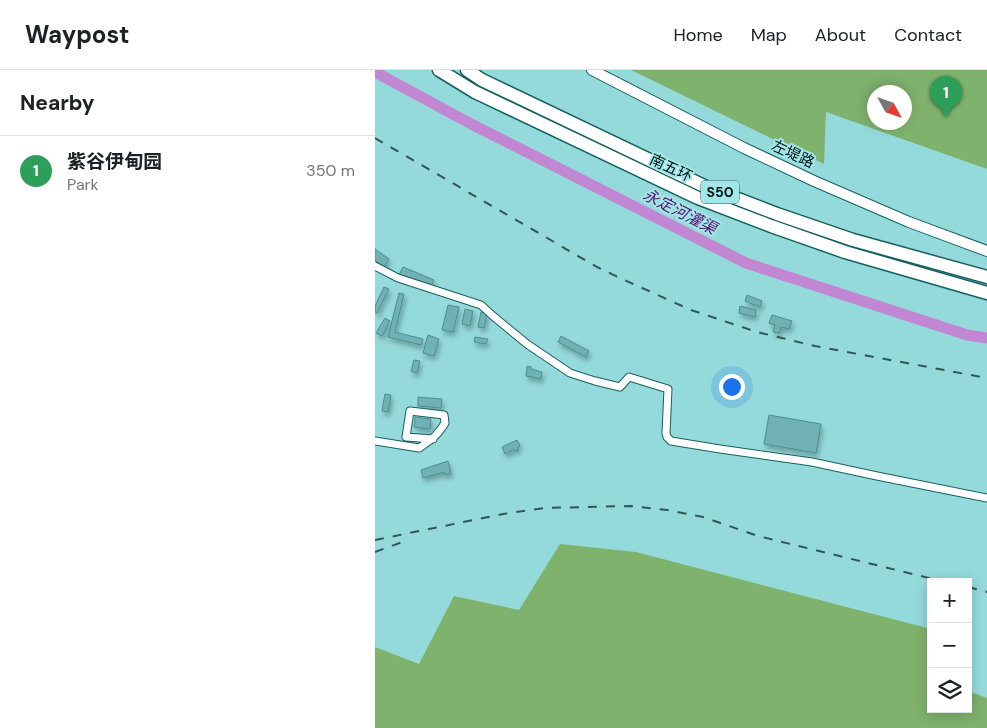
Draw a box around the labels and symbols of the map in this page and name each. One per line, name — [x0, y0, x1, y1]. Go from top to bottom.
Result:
pin: 1 — [930, 76, 962, 117]
north arrow — [867, 85, 912, 130]
street label: 左堤路 — [768, 135, 818, 173]
street label: 南五环 — [646, 149, 696, 187]
road number: S50 — [701, 180, 739, 204]
water label: 永定河灌渠 — [639, 184, 722, 240]
your location — [719, 374, 745, 400]

